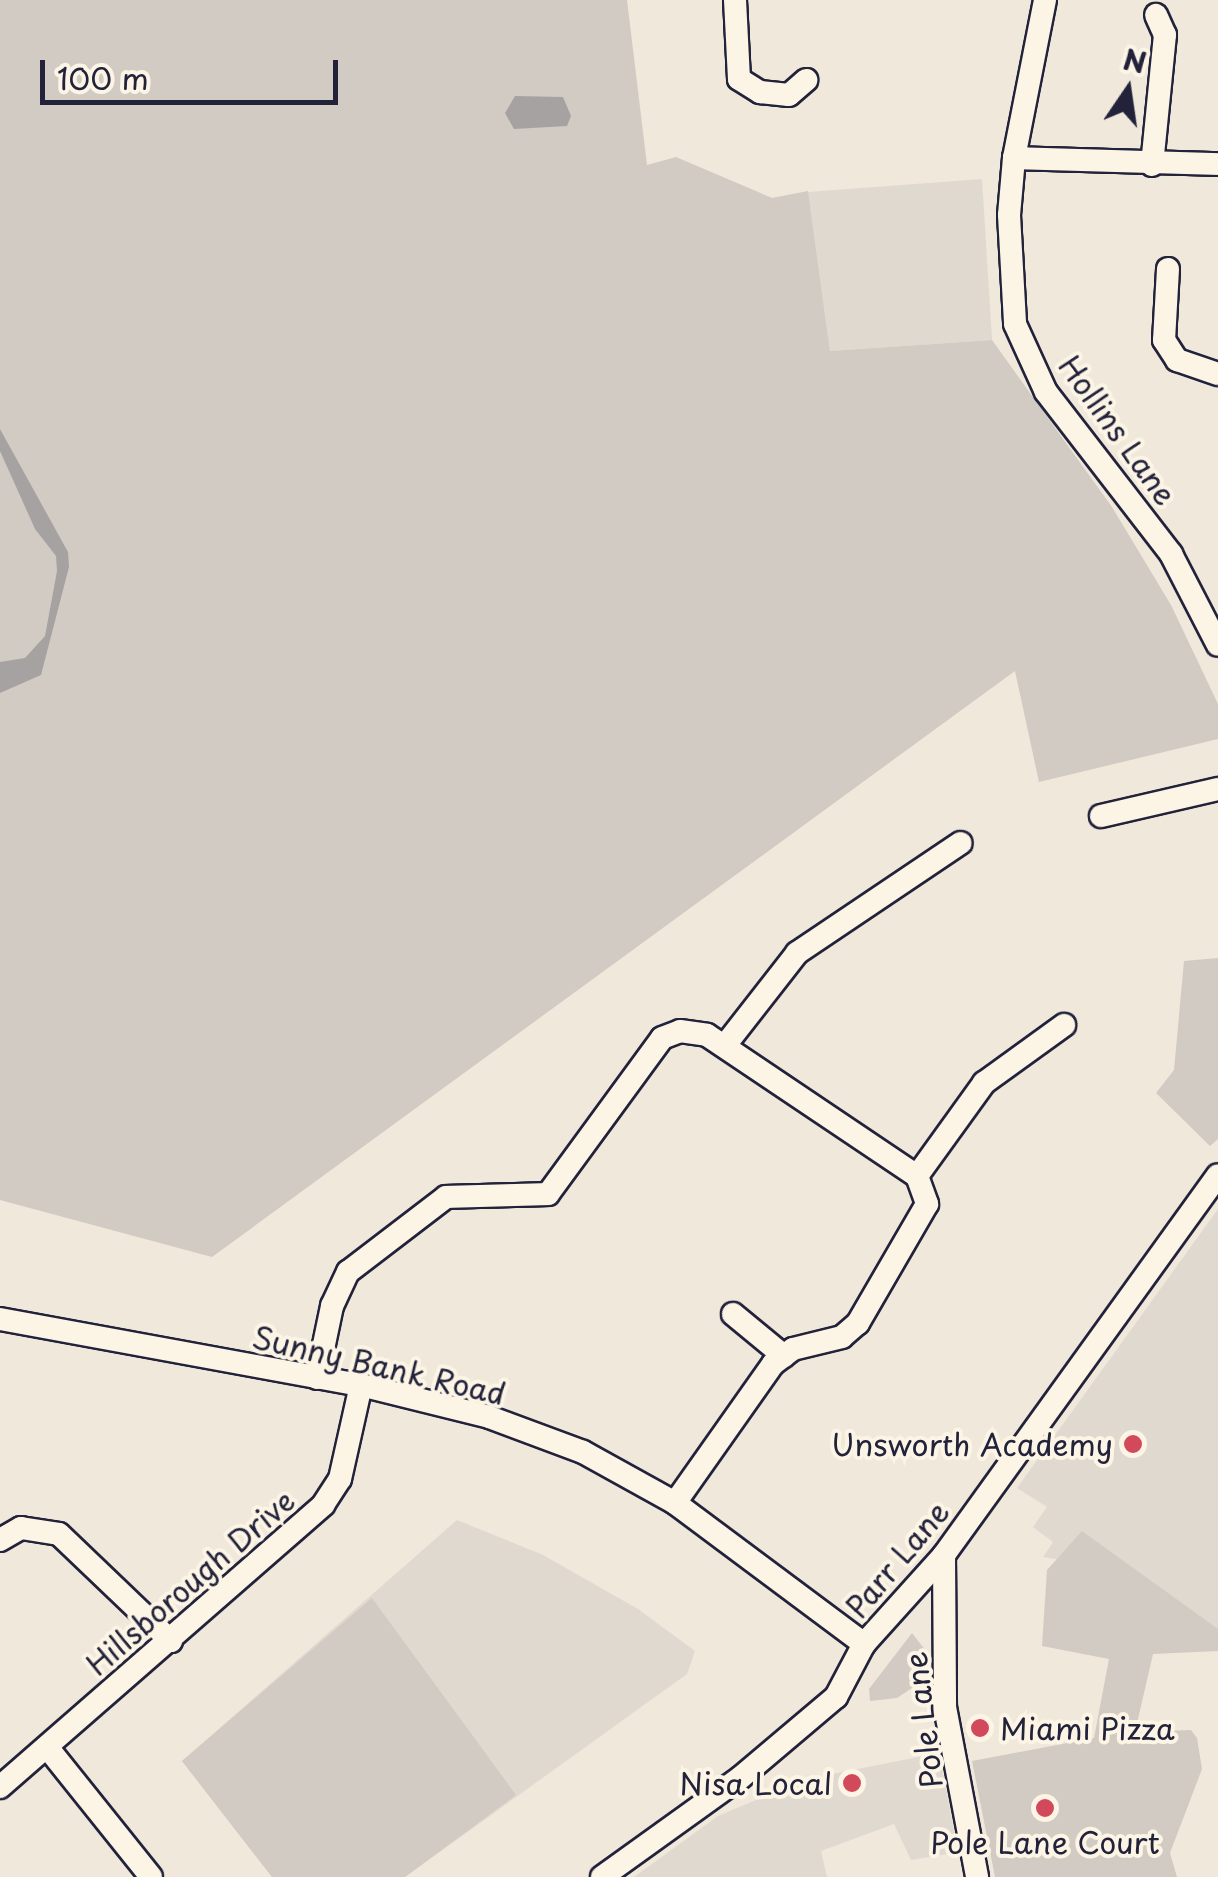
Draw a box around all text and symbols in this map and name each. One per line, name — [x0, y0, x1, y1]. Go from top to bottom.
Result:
text: N — [1119, 37, 1151, 84]
scale bar — [45, 40, 342, 102]
north arrow — [1078, 40, 1178, 140]
text: 100 m — [57, 55, 149, 100]
street label: Hollins Lane — [1052, 348, 1184, 512]
street label: Sunny Bank Road — [249, 1318, 509, 1412]
place label: Unsworth Academy — [827, 1426, 1113, 1462]
marker: Unsworth Academy — [1122, 1433, 1144, 1455]
street label: Hillsborough Drive — [78, 1482, 302, 1682]
street label: Parr Lane — [838, 1493, 956, 1625]
street label: Pole Lane — [897, 1649, 949, 1791]
place label: Miami Pizza — [1000, 1710, 1174, 1746]
marker: Miami Pizza — [969, 1717, 991, 1739]
place label: Nisa Local — [682, 1765, 832, 1801]
marker: Nisa Local — [841, 1772, 863, 1794]
marker: Pole Lane Court — [1034, 1797, 1056, 1819]
place label: Pole Lane Court — [930, 1824, 1160, 1860]

